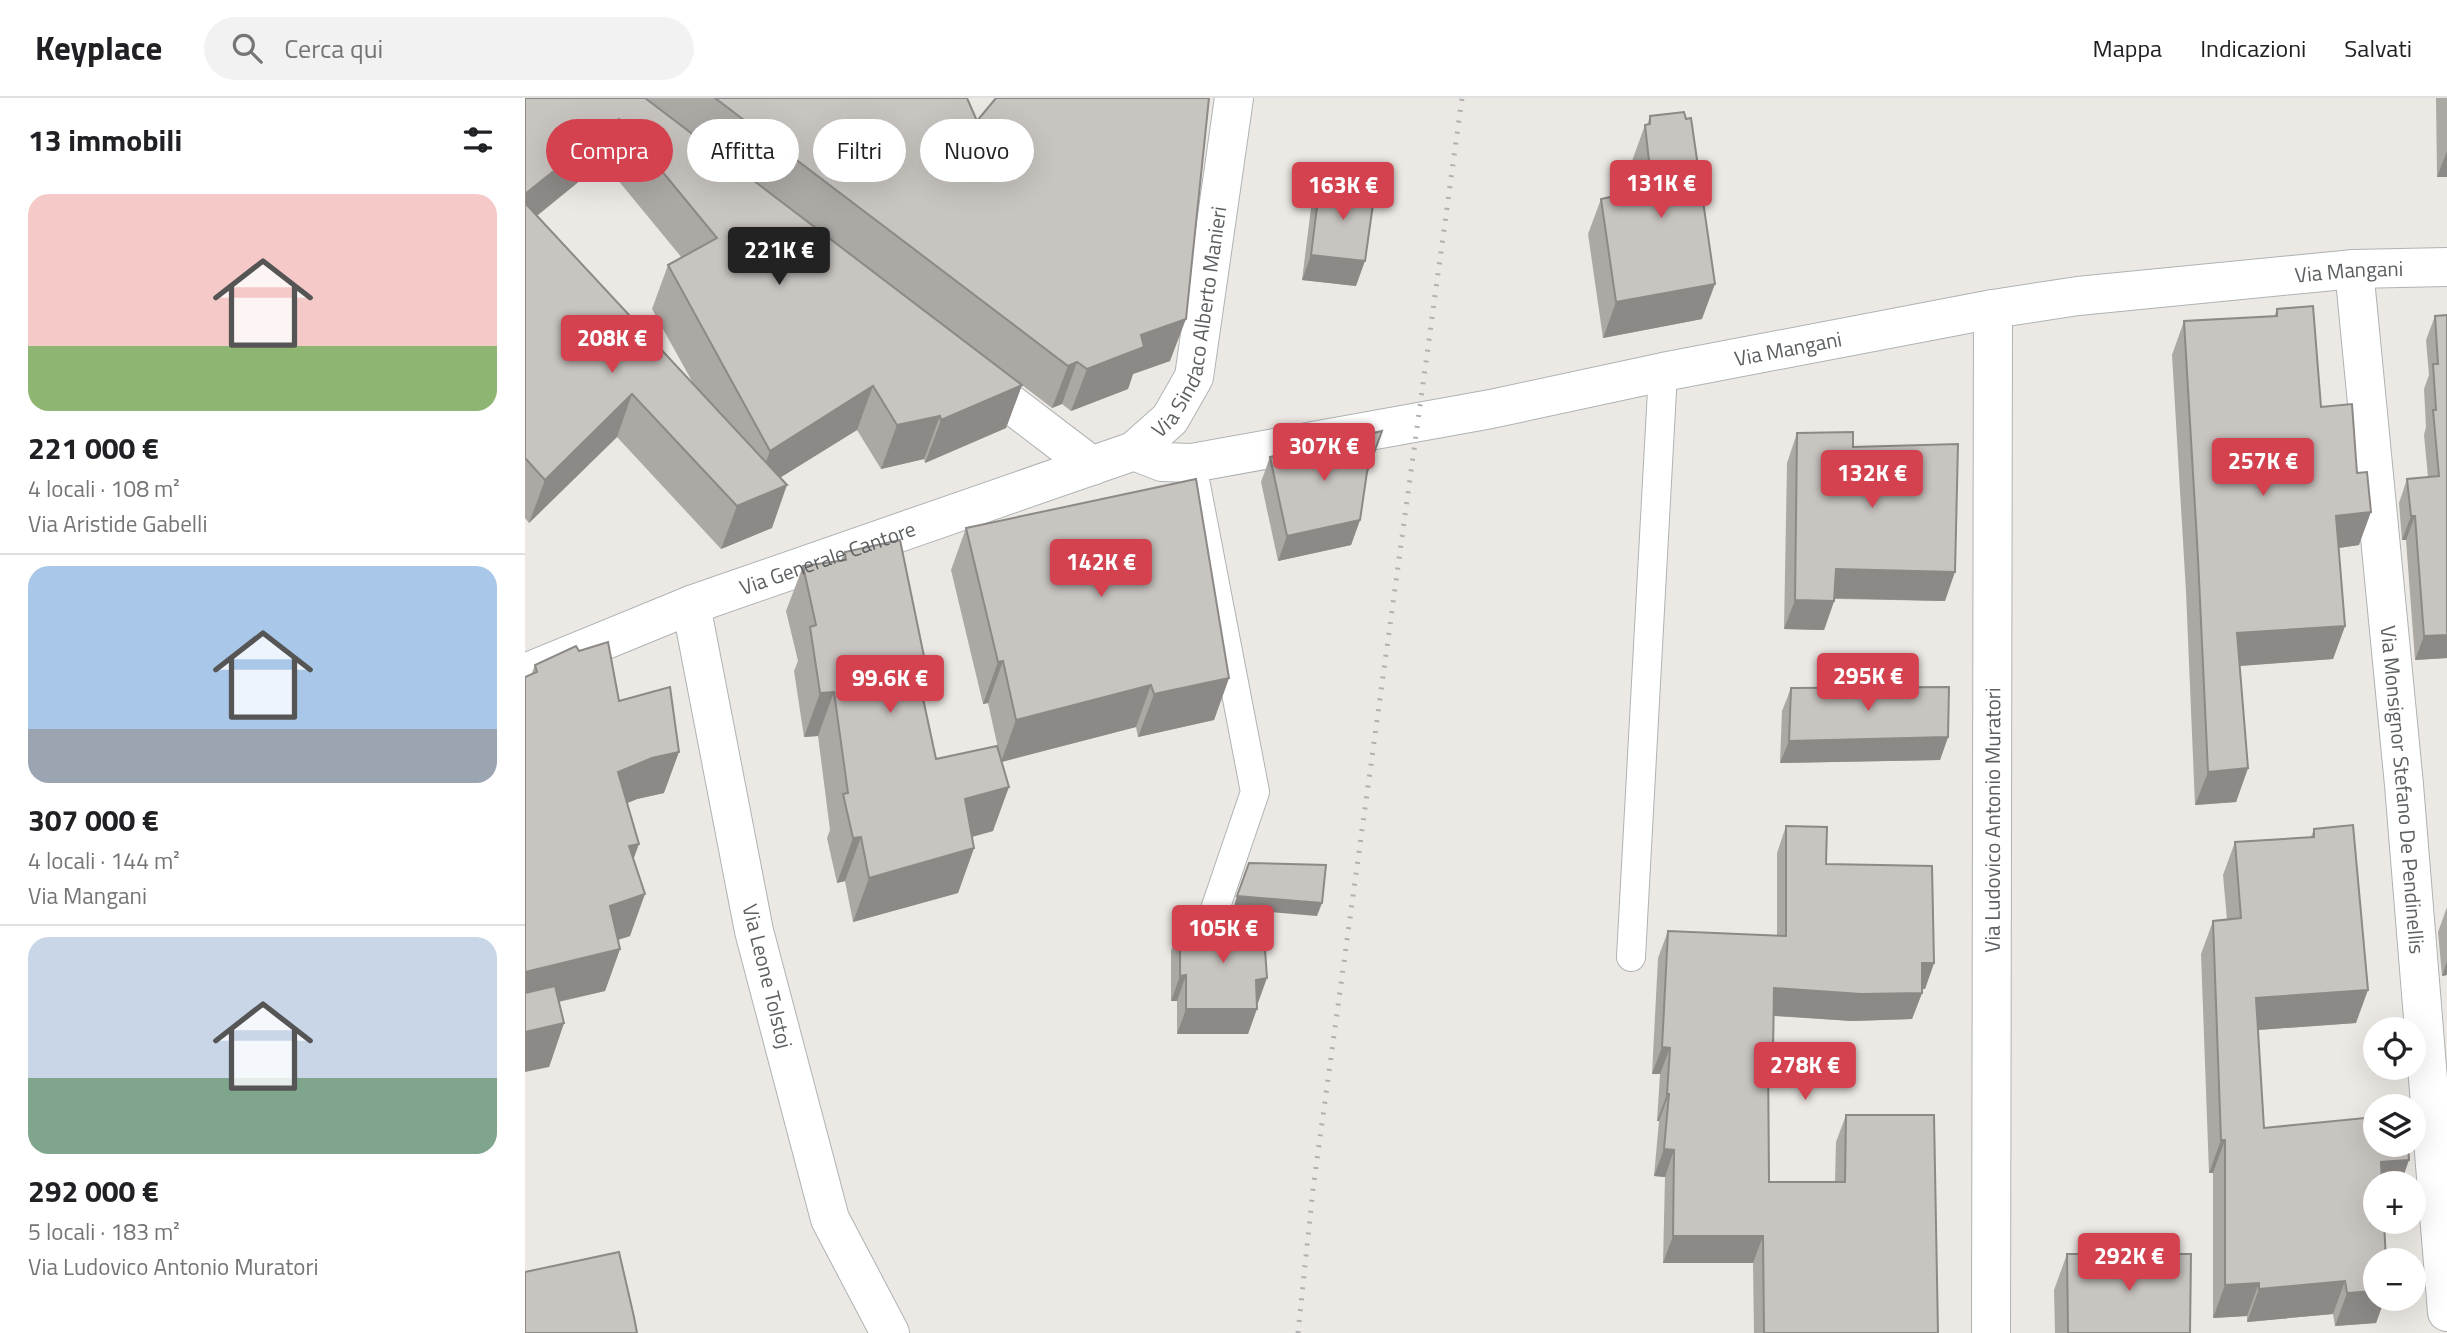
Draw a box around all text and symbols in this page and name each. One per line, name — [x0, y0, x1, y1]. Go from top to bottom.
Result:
search box — [204, 17, 694, 80]
text: Keyplace — [35, 23, 162, 73]
icon: search — [228, 29, 266, 67]
text: Cerca qui — [284, 29, 383, 68]
text: Mappa — [2093, 30, 2162, 66]
text: Indicazioni — [2200, 30, 2306, 66]
text: Salvati — [2344, 30, 2412, 66]
text: 13 immobili — [28, 117, 182, 163]
chip: Compra — [546, 119, 673, 182]
chip: Affitta — [687, 119, 799, 182]
chip: Filtri — [813, 119, 906, 182]
chip: Nuovo — [920, 119, 1034, 182]
icon: filters — [459, 121, 497, 159]
pin: 131K € — [1604, 160, 1718, 220]
pin: 163K € — [1286, 162, 1400, 222]
text: 131K € — [1626, 165, 1696, 200]
text: 163K € — [1308, 167, 1378, 202]
street label: Via Sindaco Alberto Manieri — [1144, 204, 1234, 445]
pin: 221K € — [722, 228, 836, 287]
text: 221K € — [744, 232, 814, 267]
icon: home — [200, 240, 326, 366]
street label: Via Mangani — [2293, 252, 2404, 291]
pin: 208K € — [555, 316, 669, 375]
text: 208K € — [577, 320, 647, 355]
street label: Via Mangani — [1732, 322, 1844, 374]
pin: 307K € — [1267, 424, 1381, 483]
text: 221 000 € — [28, 425, 159, 471]
text: 307K € — [1289, 428, 1359, 463]
pin: 257K € — [2206, 438, 2320, 498]
text: 257K € — [2228, 443, 2298, 478]
pin: 132K € — [1815, 450, 1929, 510]
text: 132K € — [1837, 455, 1907, 490]
text: 4 locali · 108 m² — [28, 471, 180, 506]
text: Via Aristide Gabelli — [28, 506, 207, 541]
street label: Via Generale Cantore — [735, 512, 920, 603]
pin: 142K € — [1044, 540, 1158, 599]
text: 142K € — [1066, 544, 1136, 579]
icon: home — [200, 612, 326, 738]
street label: Via Monsignor Stefano De Pendinellis — [2373, 624, 2434, 955]
pin: 295K € — [1811, 654, 1925, 713]
pin: 99.6K € — [825, 656, 955, 715]
text: 295K € — [1833, 658, 1903, 693]
text: 99.6K € — [852, 660, 928, 695]
street label: Via Ludovico Antonio Muratori — [1976, 687, 2008, 953]
text: 307 000 € — [28, 797, 159, 843]
text: 4 locali · 144 m² — [28, 843, 180, 878]
text: Via Mangani — [28, 878, 147, 913]
street label: Via Leone Tolstoj — [735, 900, 801, 1052]
pin: 105K € — [1166, 906, 1280, 965]
text: 105K € — [1188, 910, 1258, 945]
icon: home — [200, 983, 326, 1109]
map controls — [2363, 1017, 2426, 1311]
button: locate — [2363, 1017, 2426, 1080]
pin: 278K € — [1748, 1042, 1862, 1102]
text: 278K € — [1770, 1047, 1840, 1082]
button: layers — [2363, 1094, 2426, 1157]
text: 292 000 € — [28, 1168, 159, 1214]
button: + — [2363, 1171, 2426, 1234]
text: 5 locali · 183 m² — [28, 1214, 180, 1249]
pin: 292K € — [2072, 1234, 2186, 1293]
text: 292K € — [2094, 1238, 2164, 1273]
button: − — [2363, 1248, 2426, 1311]
text: Via Ludovico Antonio Muratori — [28, 1249, 318, 1284]

